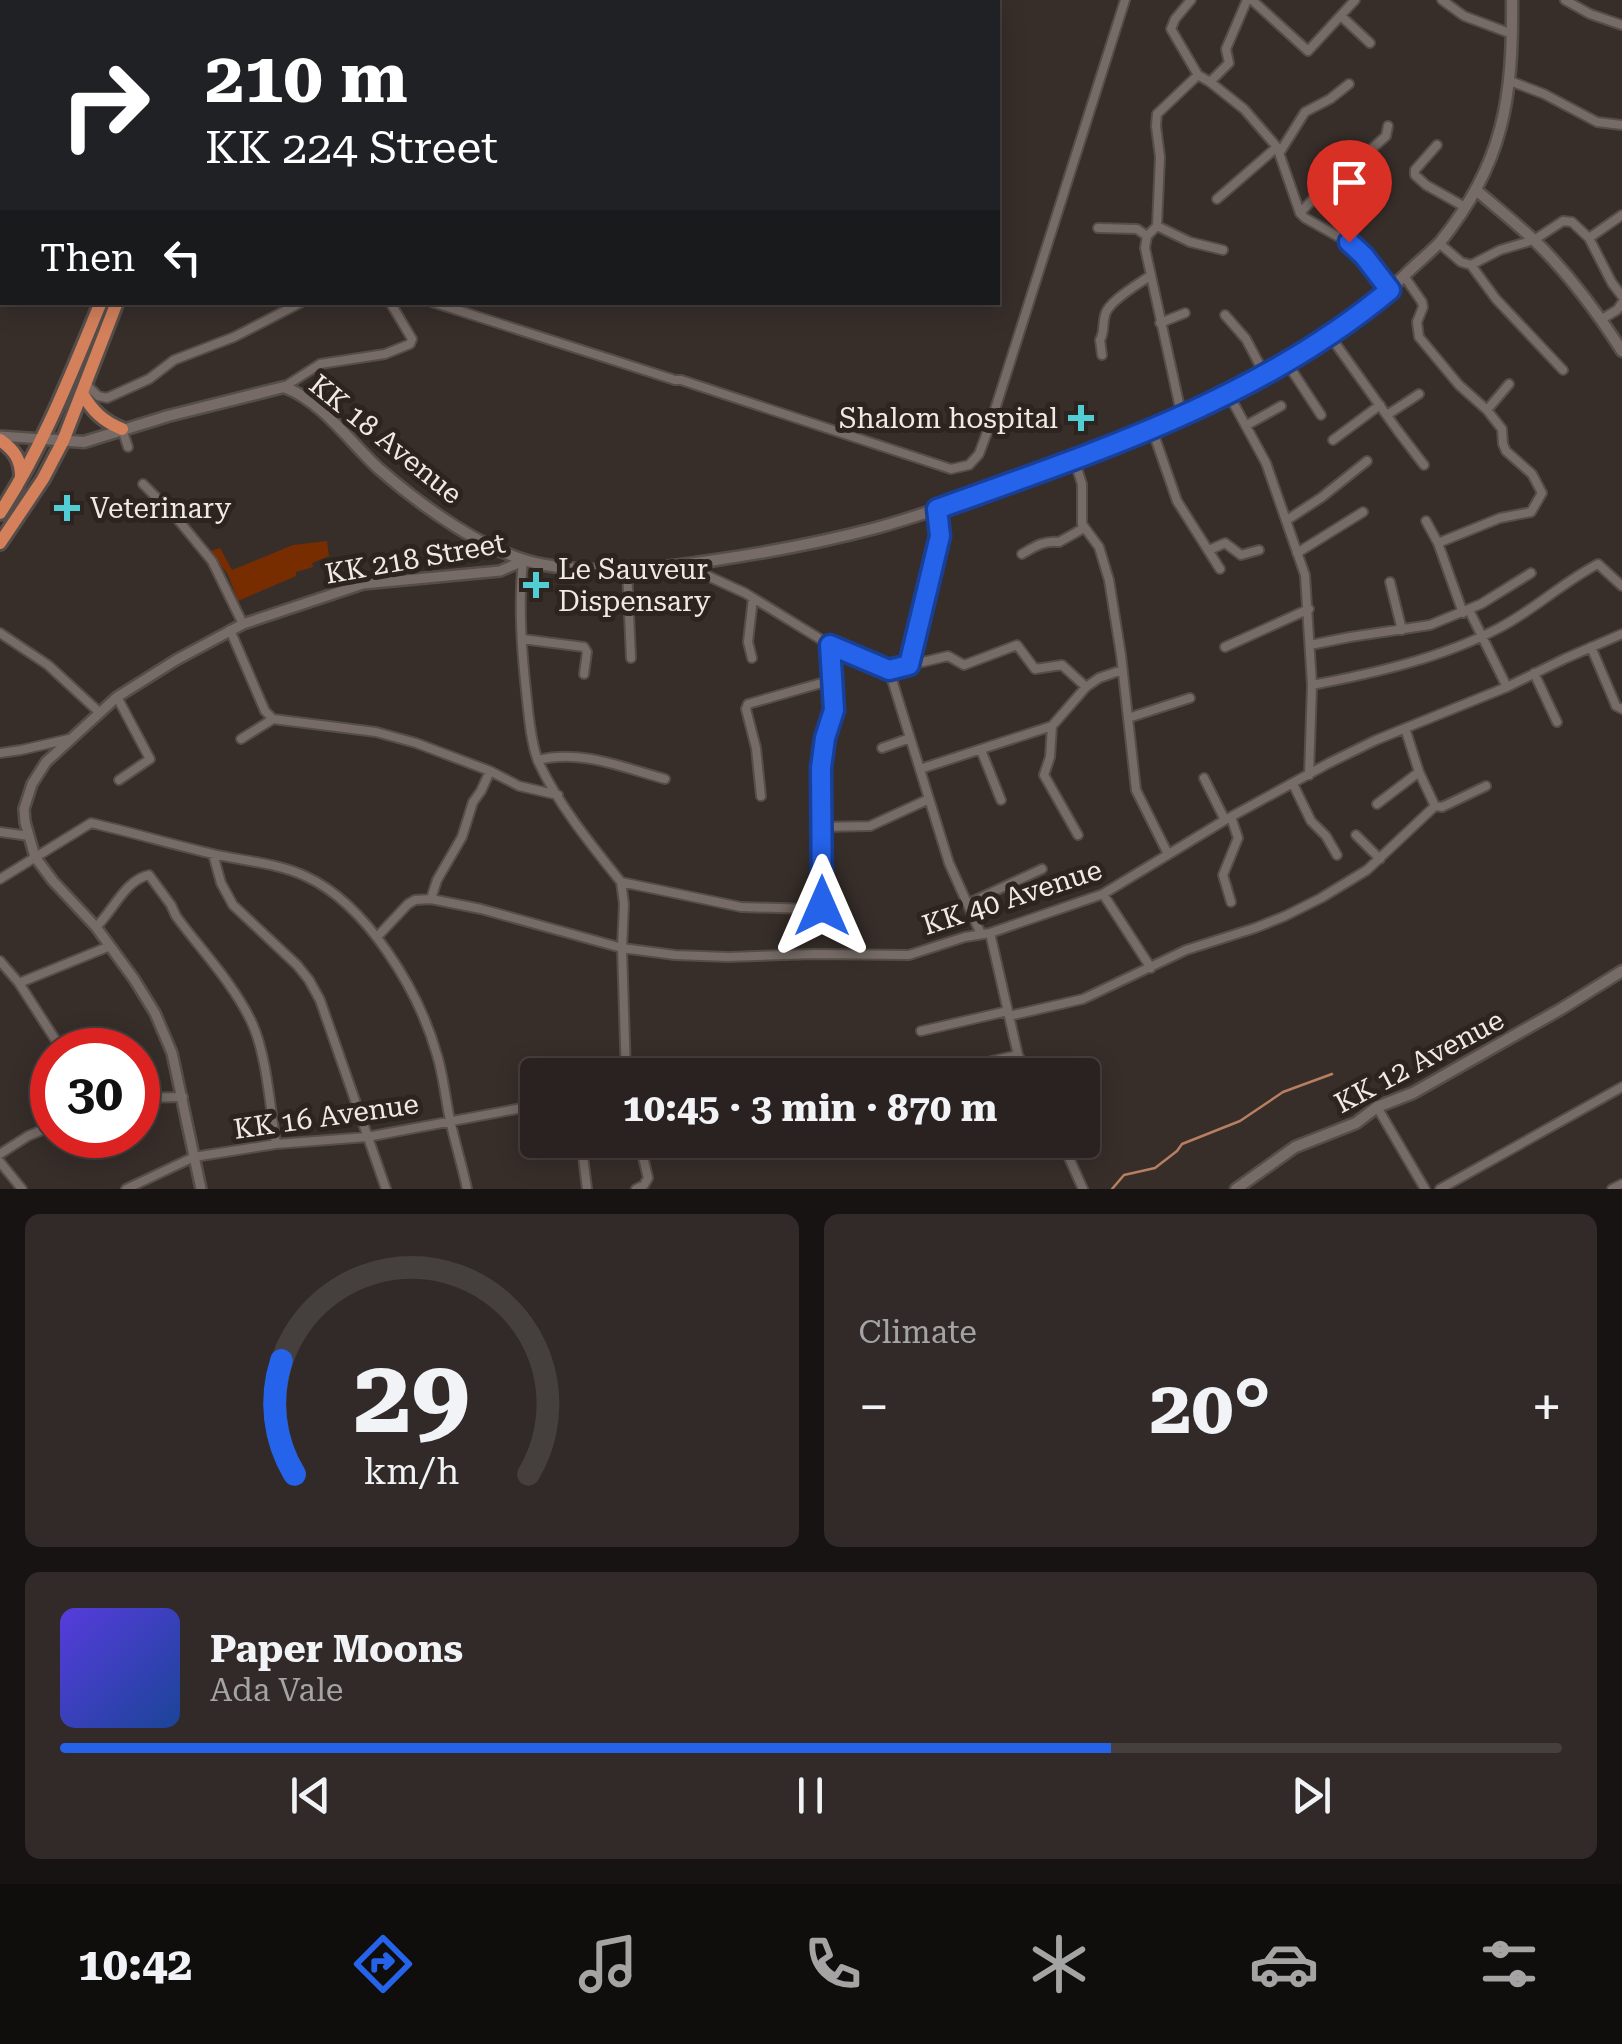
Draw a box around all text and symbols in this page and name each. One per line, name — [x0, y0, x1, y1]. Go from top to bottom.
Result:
text: 210 m — [205, 37, 408, 119]
icon: right — [40, 40, 170, 170]
text: KK 224 Street — [205, 121, 498, 174]
pin — [1307, 140, 1392, 243]
icon: arrive — [1322, 155, 1377, 210]
icon: left — [155, 230, 210, 285]
text: Then — [40, 236, 135, 280]
street label: KK 18 Avenue — [303, 368, 469, 511]
place label: Shalom hospital — [839, 402, 1058, 435]
marker: Shalom hospital — [1068, 405, 1094, 431]
place label: Veterinary — [90, 492, 232, 525]
marker: Veterinary — [54, 495, 80, 521]
street label: KK 218 Street — [322, 526, 508, 591]
place label: Le Sauveur Dispensary — [558, 553, 711, 618]
marker: Le Sauveur Dispensary — [523, 572, 549, 598]
street label: KK 40 Avenue — [918, 853, 1106, 942]
position arrow — [770, 854, 874, 958]
street label: KK 12 Avenue — [1329, 1003, 1509, 1120]
speed limit sign: 30 — [30, 1028, 160, 1158]
text: 10:45 · 3 min · 870 m — [623, 1086, 997, 1130]
street label: KK 16 Avenue — [231, 1087, 421, 1146]
text: Climate — [859, 1313, 977, 1351]
text: 29 — [354, 1336, 470, 1457]
text: 20° — [1150, 1363, 1271, 1451]
text: − — [859, 1375, 889, 1439]
text: + — [1531, 1375, 1562, 1439]
text: km/h — [364, 1451, 460, 1493]
text: Paper Moons — [210, 1627, 463, 1671]
text: Ada Vale — [210, 1671, 343, 1709]
icon: previous — [283, 1768, 338, 1823]
icon: pause — [783, 1768, 838, 1823]
icon: next — [1284, 1768, 1339, 1823]
icon: directions — [348, 1929, 418, 1999]
icon: music — [573, 1929, 643, 1999]
icon: phone — [798, 1929, 868, 1999]
icon: climate — [1024, 1929, 1094, 1999]
icon: car — [1249, 1929, 1319, 1999]
icon: filters — [1474, 1929, 1544, 1999]
text: 10:42 — [78, 1938, 193, 1991]

